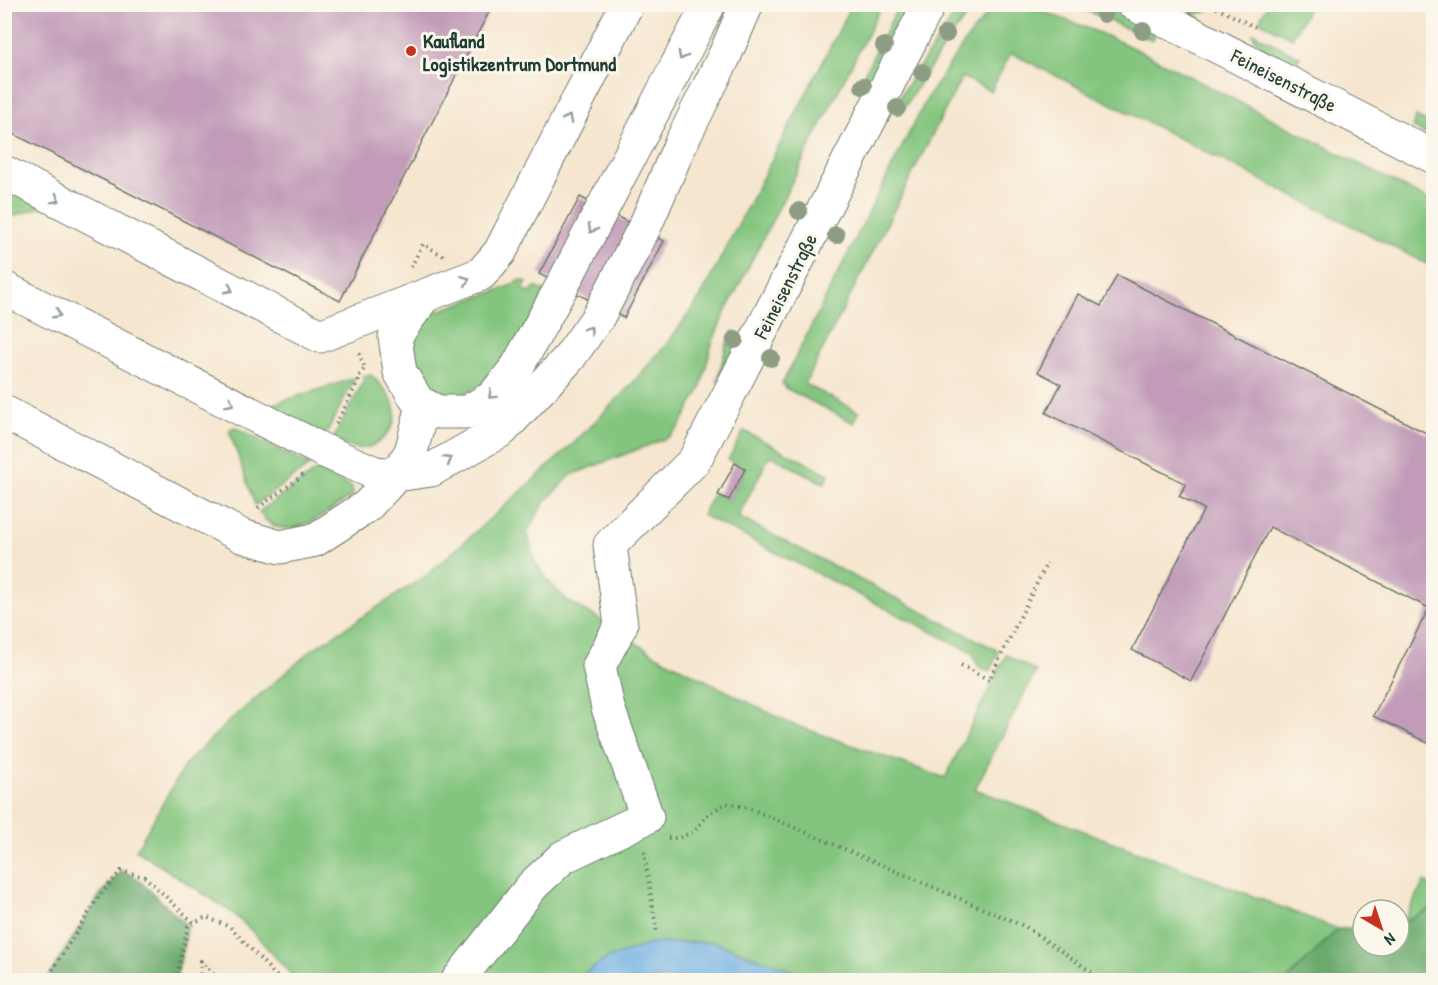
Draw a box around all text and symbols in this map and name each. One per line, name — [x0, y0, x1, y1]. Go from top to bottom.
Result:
place label: Kaufland Logistikzentrum Dortmund — [423, 27, 616, 78]
street label: Feineisenstraße — [1226, 41, 1341, 118]
marker: Kaufland Logistikzentrum Dortmund — [404, 44, 418, 58]
one-way arrow — [678, 50, 689, 61]
one-way arrow — [561, 114, 572, 125]
one-way arrow — [50, 192, 61, 203]
one-way arrow — [588, 223, 599, 233]
street label: Feineisenstraße — [746, 229, 823, 344]
one-way arrow — [460, 274, 470, 287]
one-way arrow — [223, 282, 234, 293]
one-way arrow — [50, 307, 61, 319]
one-way arrow — [582, 325, 593, 336]
one-way arrow — [488, 388, 498, 399]
one-way arrow — [224, 396, 235, 407]
one-way arrow — [442, 456, 452, 468]
north arrow — [1351, 898, 1411, 958]
text: N — [1380, 928, 1401, 951]

